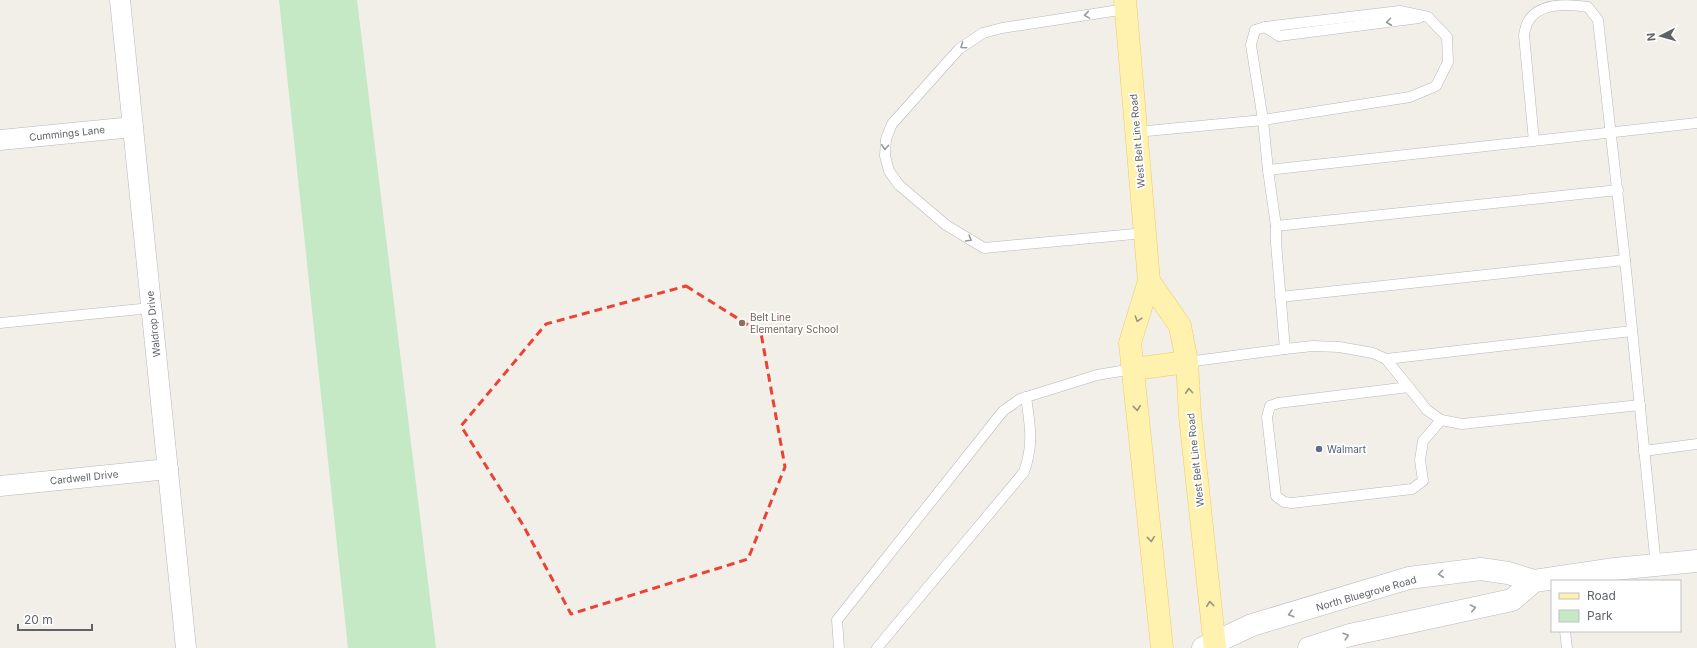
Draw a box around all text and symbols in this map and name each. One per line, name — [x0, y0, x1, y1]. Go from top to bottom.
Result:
one-way arrow — [1084, 10, 1091, 19]
north arrow — [1641, 16, 1681, 56]
one-way arrow — [1386, 17, 1392, 26]
text: N — [1644, 32, 1658, 42]
one-way arrow — [960, 41, 967, 49]
street label: West Belt Line Road — [1127, 94, 1147, 188]
street label: Cummings Lane — [28, 123, 106, 143]
one-way arrow — [881, 144, 890, 150]
one-way arrow — [965, 234, 972, 241]
street label: Waldrop Drive — [144, 290, 162, 358]
place label: Belt Line Elementary School — [750, 311, 839, 335]
one-way arrow — [1134, 315, 1143, 322]
marker: Belt Line Elementary School — [737, 318, 747, 328]
one-way arrow — [1184, 388, 1193, 394]
one-way arrow — [1132, 405, 1141, 411]
street label: West Belt Line Road — [1184, 412, 1206, 508]
place label: Walmart — [1327, 443, 1367, 455]
marker: Walmart — [1314, 444, 1324, 454]
street label: Cardwell Drive — [49, 467, 119, 487]
one-way arrow — [1146, 536, 1155, 542]
one-way arrow — [1438, 570, 1444, 579]
street label: North Bluegrove Road — [1314, 573, 1418, 613]
legend — [1551, 580, 1681, 632]
text: Road — [1587, 588, 1616, 603]
one-way arrow — [1206, 601, 1215, 607]
one-way arrow — [1470, 605, 1476, 613]
scale bar — [18, 606, 92, 632]
text: Park — [1587, 608, 1613, 623]
one-way arrow — [1288, 609, 1295, 618]
text: 20 m — [24, 612, 53, 627]
one-way arrow — [1342, 632, 1349, 641]

